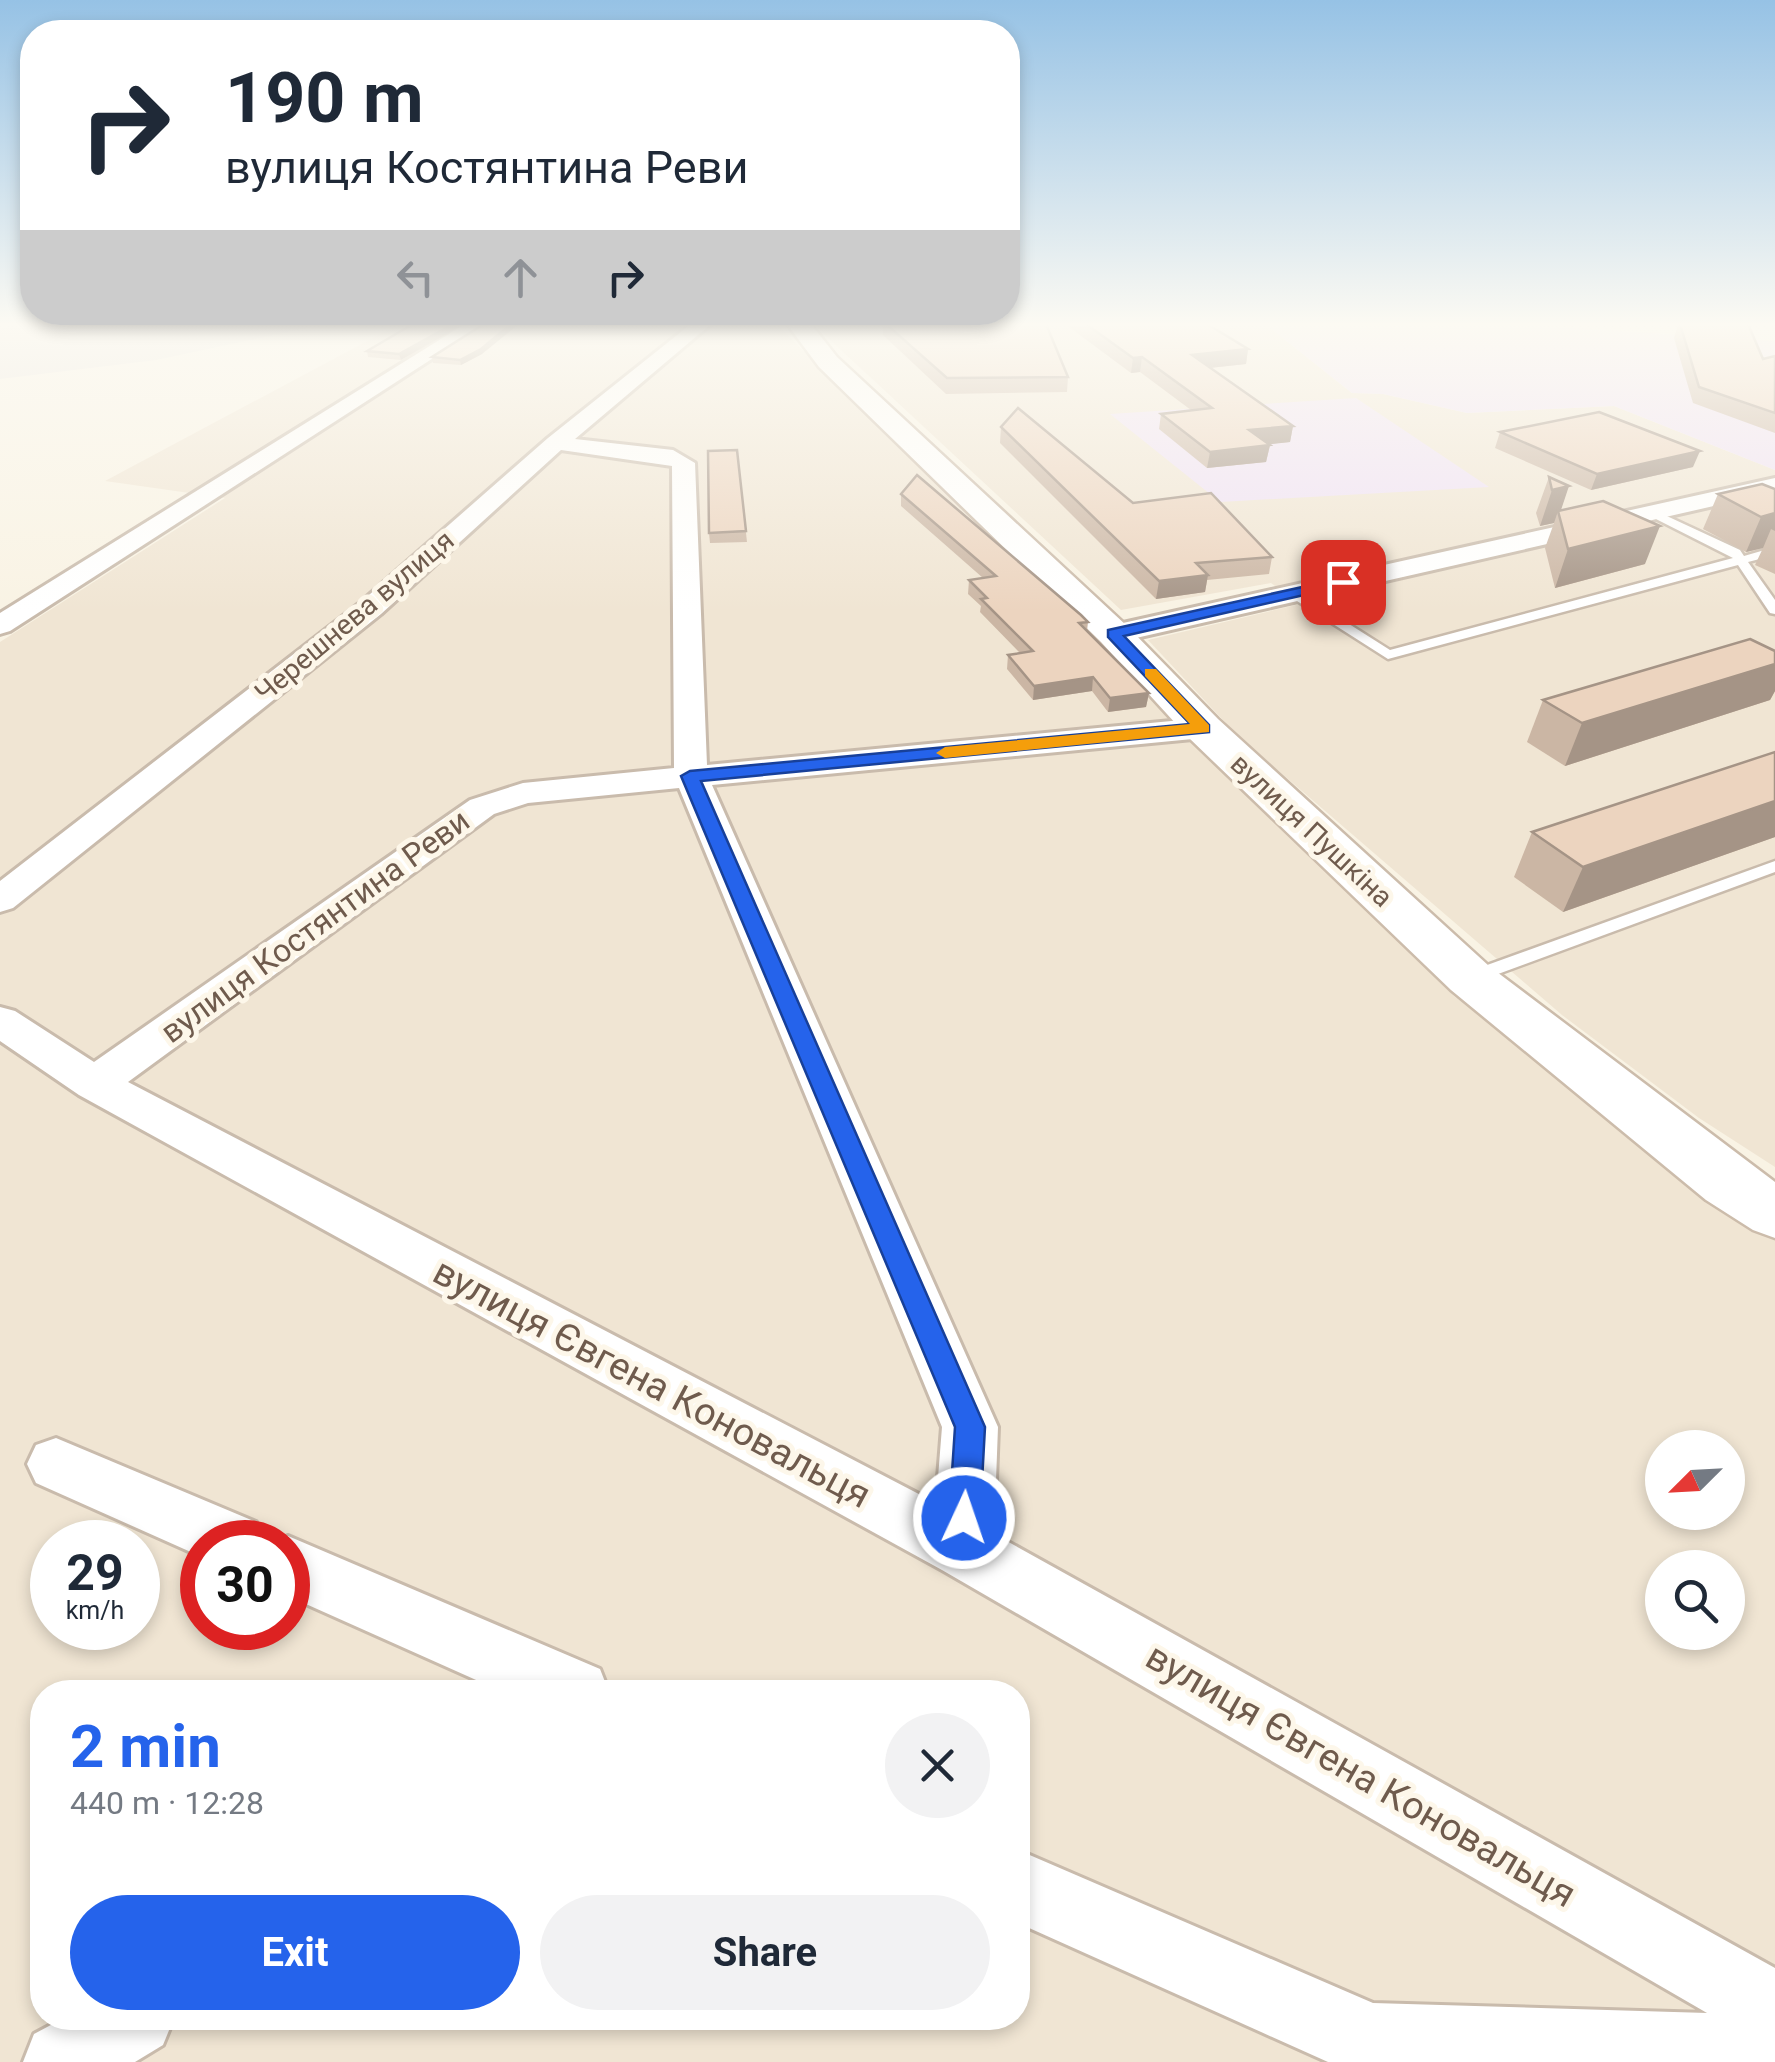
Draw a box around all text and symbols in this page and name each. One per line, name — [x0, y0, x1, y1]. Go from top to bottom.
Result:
text: 190 m — [225, 57, 424, 139]
icon: right — [60, 60, 190, 190]
text: вулиця Костянтина Реви — [225, 141, 748, 194]
icon: left — [388, 250, 443, 305]
icon: ahead — [493, 250, 548, 305]
icon: right — [598, 250, 653, 305]
street label: Черешнева вулиця — [248, 524, 460, 709]
pin — [1301, 540, 1386, 625]
icon: arrive — [1316, 555, 1371, 610]
street label: вулиця Пушкіна — [1224, 747, 1399, 914]
street label: вулиця Костянтина Реви — [153, 801, 477, 1051]
street label: вулиця Євгена Коновальця — [426, 1249, 878, 1517]
north arrow — [1645, 1430, 1745, 1530]
map controls — [1645, 1430, 1745, 1650]
position arrow — [912, 1466, 1016, 1570]
speed limit sign: 30 — [180, 1520, 310, 1650]
text: 29 — [66, 1544, 124, 1602]
button: search — [1645, 1550, 1745, 1650]
text: km/h — [66, 1596, 124, 1625]
street label: вулиця Євгена Коновальця — [1138, 1634, 1584, 1916]
text: 2 min — [70, 1711, 221, 1782]
button: close — [885, 1713, 990, 1818]
text: 440 m · 12:28 — [70, 1784, 264, 1822]
button: Exit — [70, 1895, 520, 2010]
button: Share — [540, 1895, 990, 2010]

